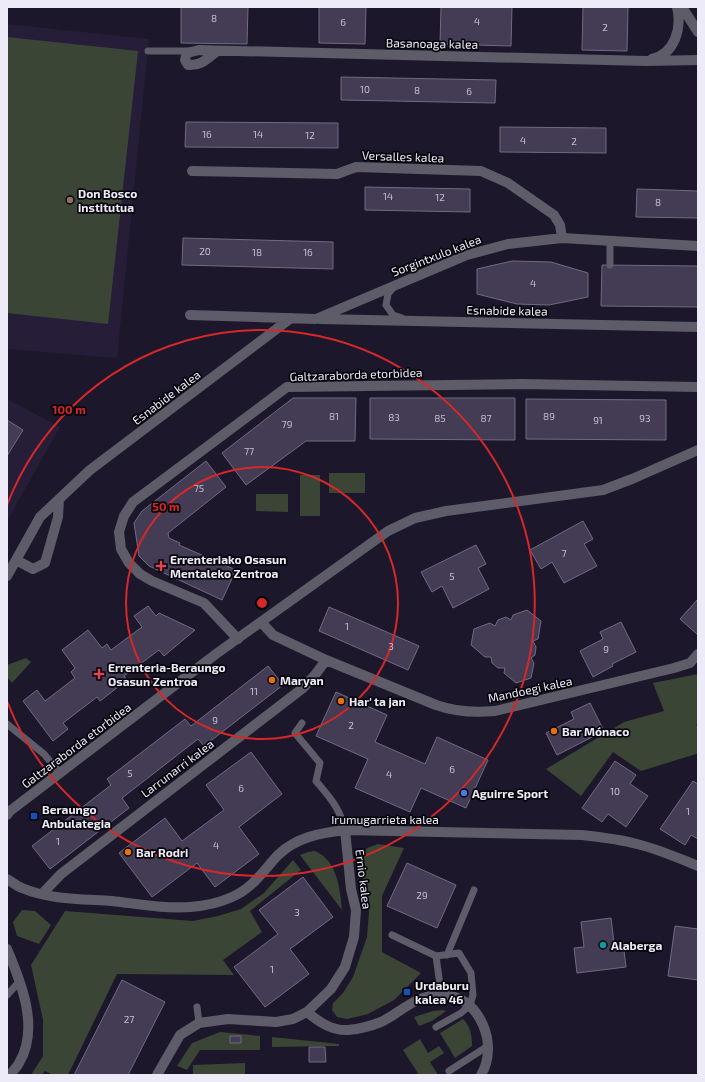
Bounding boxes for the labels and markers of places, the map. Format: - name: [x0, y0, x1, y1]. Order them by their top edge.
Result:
- place label: Don Bosco institutua: [78, 186, 137, 214]
- marker: Don Bosco institutua: [65, 195, 75, 205]
- place label: Errenteriako Osasun Mentaleko Zentroa: [170, 552, 286, 580]
- marker: Errenteriako Osasun Mentaleko Zentroa: [155, 560, 167, 572]
- centre of rings: [255, 596, 269, 610]
- place label: Errenteria-Beraungo Osasun Zentroa: [108, 660, 226, 688]
- marker: Errenteria-Beraungo Osasun Zentroa: [93, 668, 105, 680]
- place label: Maryan: [280, 673, 324, 688]
- marker: Maryan: [267, 675, 277, 685]
- place label: Har' ta jan: [349, 694, 406, 709]
- marker: Har' ta jan: [336, 696, 346, 706]
- place label: Bar Mónaco: [562, 724, 629, 738]
- marker: Bar Mónaco: [549, 726, 559, 736]
- place label: Aguirre Sport: [472, 786, 548, 800]
- marker: Aguirre Sport: [459, 788, 469, 798]
- place label: Beraungo Anbulategia: [42, 802, 111, 830]
- marker: Beraungo Anbulategia: [29, 811, 39, 821]
- place label: Bar Rodri: [136, 845, 188, 859]
- marker: Bar Rodri: [123, 847, 133, 857]
- place label: Alaberga: [611, 938, 663, 952]
- marker: Alaberga: [598, 940, 608, 950]
- place label: Urdaburu kalea 46: [415, 978, 469, 1006]
- marker: Urdaburu kalea 46: [402, 987, 412, 997]

